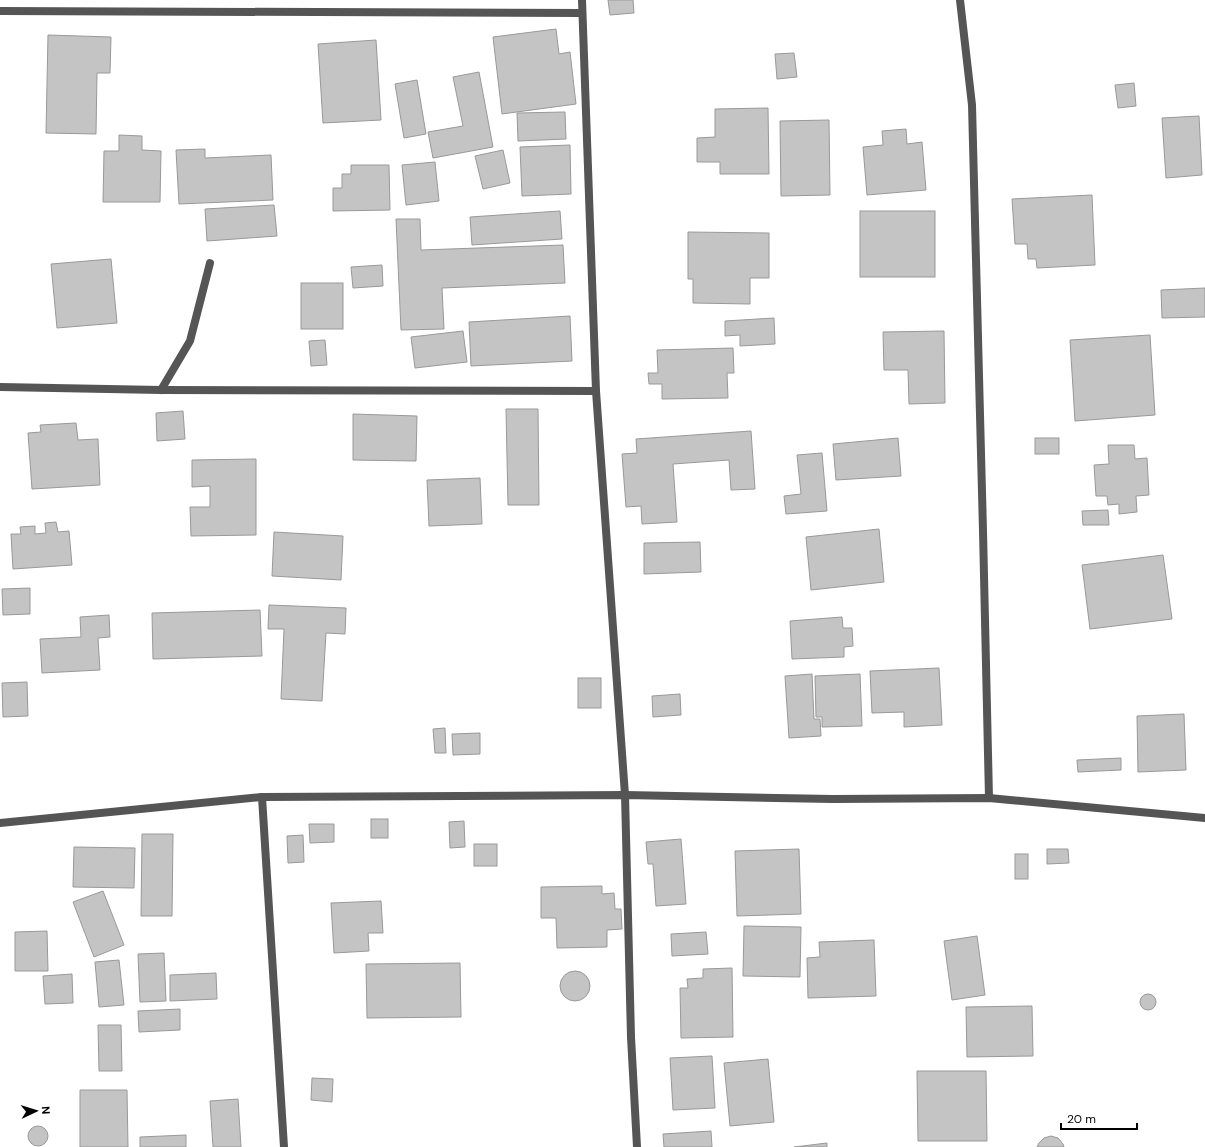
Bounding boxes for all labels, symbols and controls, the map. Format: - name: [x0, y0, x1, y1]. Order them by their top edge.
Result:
- north arrow: [16, 1091, 56, 1131]
- scale bar: [1061, 1105, 1137, 1131]
- text: N: [39, 1106, 53, 1115]
- text: 20 m: [1067, 1111, 1096, 1127]

